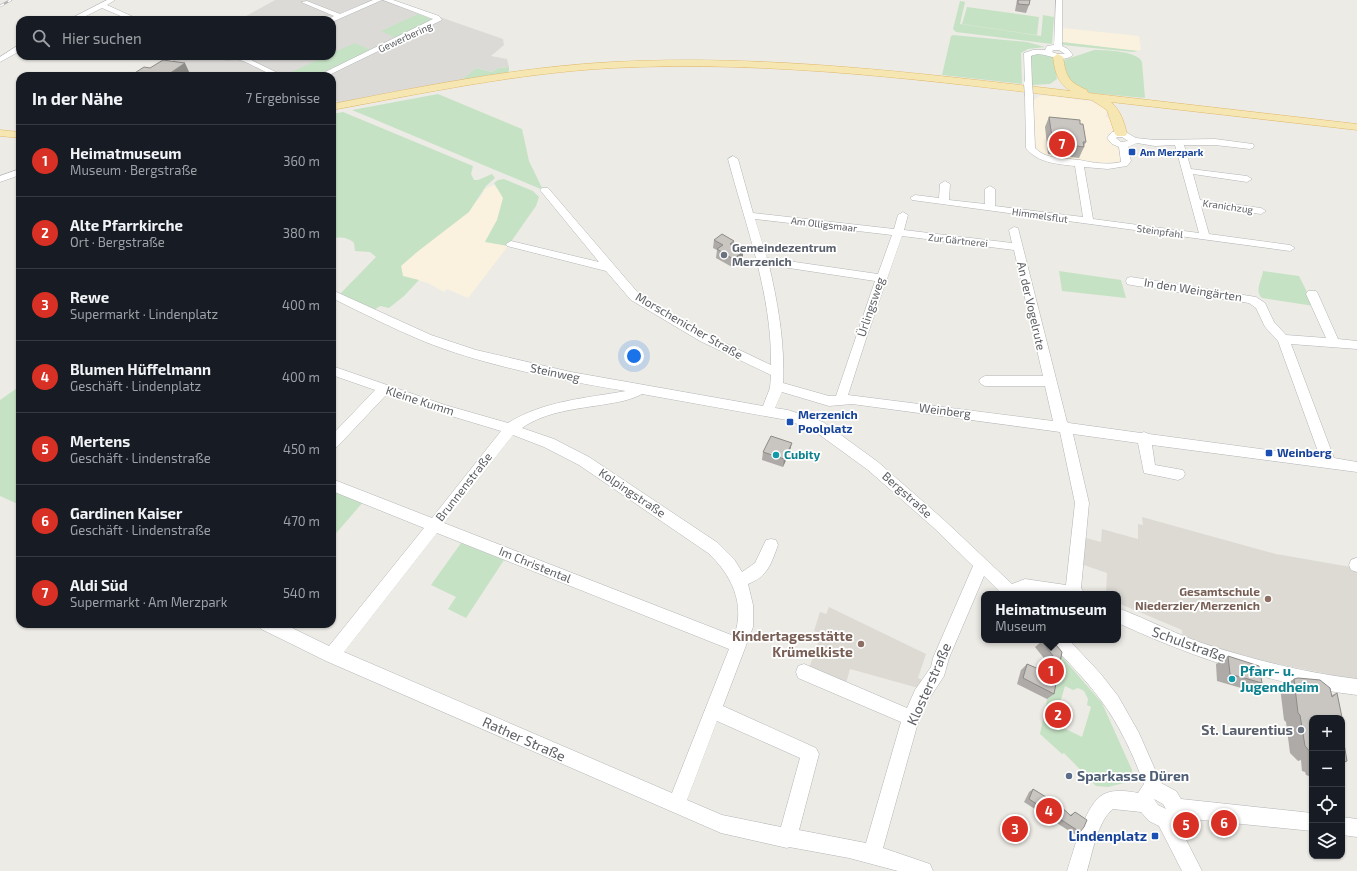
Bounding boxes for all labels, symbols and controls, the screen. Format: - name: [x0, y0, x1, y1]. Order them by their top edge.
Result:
- search box: [16, 16, 336, 60]
- street label: Gewerbering: [376, 19, 434, 55]
- icon: search: [30, 27, 52, 49]
- text: Hier suchen: [62, 29, 142, 47]
- text: In der Nähe: [32, 88, 123, 108]
- text: 7 Ergebnisse: [245, 90, 320, 106]
- pin: 7: [1049, 129, 1075, 159]
- text: Heimatmuseum: [70, 144, 182, 162]
- place label: Am Merzpark: [1140, 146, 1204, 158]
- marker: Am Merzpark: [1127, 147, 1137, 157]
- text: 1: [42, 153, 48, 169]
- text: 360 m: [283, 153, 320, 169]
- text: Museum · Bergstraße: [70, 162, 197, 178]
- street label: Kranichzug: [1202, 197, 1254, 216]
- street label: Himmelsflut: [1011, 205, 1069, 225]
- street label: Am Olligsmaar: [790, 214, 858, 234]
- text: Alte Pfarrkirche: [70, 216, 183, 234]
- street label: Steinpfahl: [1136, 222, 1184, 240]
- text: 2: [41, 225, 49, 241]
- text: 380 m: [283, 225, 320, 241]
- street label: Zur Gärtnerei: [928, 231, 988, 249]
- text: Ort · Bergstraße: [70, 234, 165, 250]
- place label: Gemeindezentrum Merzenich: [732, 240, 836, 268]
- marker: Gemeindezentrum Merzenich: [719, 250, 729, 260]
- street label: An der Vogelrute: [1015, 260, 1049, 351]
- street label: In den Weingärten: [1143, 274, 1243, 304]
- street label: Ürlingsweg: [853, 275, 887, 338]
- text: Rewe: [70, 288, 109, 306]
- street label: Morschenicher Straße: [634, 289, 745, 361]
- text: 3: [41, 297, 49, 313]
- text: 400 m: [282, 297, 320, 313]
- text: Supermarkt · Lindenplatz: [70, 306, 218, 322]
- your location: [624, 346, 644, 366]
- text: Blumen Hüffelmann: [70, 360, 211, 378]
- street label: Steinweg: [529, 360, 582, 384]
- text: 4: [41, 369, 49, 385]
- text: 400 m: [282, 369, 320, 385]
- text: Geschäft · Lindenplatz: [70, 378, 201, 394]
- street label: Kleine Kumm: [384, 382, 456, 418]
- street label: Weinberg: [918, 400, 972, 420]
- place label: Merzenich Poolplatz: [798, 407, 858, 435]
- marker: Merzenich Poolplatz: [785, 417, 795, 427]
- text: Mertens: [70, 432, 130, 450]
- text: 5: [41, 441, 49, 457]
- text: 450 m: [283, 441, 320, 457]
- place label: Weinberg: [1277, 445, 1332, 459]
- place label: Cubity: [784, 447, 821, 462]
- marker: Weinberg: [1264, 448, 1274, 458]
- street label: Brunnenstraße: [432, 449, 494, 523]
- text: Geschäft · Lindenstraße: [70, 450, 211, 466]
- marker: Cubity: [771, 450, 781, 460]
- street label: Kolpingstraße: [597, 465, 669, 520]
- street label: Bergstraße: [880, 468, 935, 520]
- text: Gardinen Kaiser: [70, 504, 182, 522]
- text: 6: [41, 513, 49, 529]
- text: 470 m: [283, 513, 320, 529]
- text: Geschäft · Lindenstraße: [70, 522, 211, 538]
- street label: Im Christental: [497, 543, 574, 585]
- text: Aldi Süd: [70, 576, 128, 594]
- place label: Gesamtschule Niederzier/Merzenich: [1135, 584, 1260, 612]
- text: 7: [42, 585, 48, 601]
- text: 540 m: [283, 585, 320, 601]
- popup: [981, 591, 1121, 643]
- text: Supermarkt · Am Merzpark: [70, 594, 227, 610]
- marker: Gesamtschule Niederzier/Merzenich: [1263, 594, 1273, 604]
- text: Heimatmuseum: [995, 600, 1107, 618]
- text: Museum: [995, 618, 1046, 634]
- street label: Schulstraße: [1150, 622, 1229, 665]
- place label: Kindertagesstätte Krümelkiste: [732, 627, 853, 660]
- marker: Kindertagesstätte Krümelkiste: [856, 639, 866, 649]
- street label: Klosterstraße: [903, 640, 954, 728]
- pin: 1: [1038, 656, 1064, 686]
- place label: Pfarr- u. Jugendheim: [1240, 662, 1319, 695]
- marker: Pfarr- u. Jugendheim: [1227, 674, 1237, 684]
- pin: 2: [1045, 700, 1071, 730]
- street label: Rather Straße: [480, 713, 568, 764]
- map controls: [1309, 715, 1345, 859]
- button: +: [1309, 715, 1345, 751]
- place label: St. Laurentius: [1201, 721, 1293, 738]
- marker: St. Laurentius: [1296, 725, 1306, 735]
- button: −: [1309, 751, 1345, 787]
- place label: Sparkasse Düren: [1077, 767, 1189, 784]
- marker: Sparkasse Düren: [1064, 771, 1074, 781]
- button: locate: [1309, 787, 1345, 823]
- pin: 4: [1036, 796, 1062, 826]
- pin: 6: [1211, 808, 1237, 838]
- pin: 5: [1173, 810, 1199, 840]
- pin: 3: [1002, 814, 1028, 844]
- button: layers: [1309, 823, 1345, 859]
- place label: Lindenplatz: [1068, 827, 1147, 844]
- marker: Lindenplatz: [1150, 831, 1160, 841]

